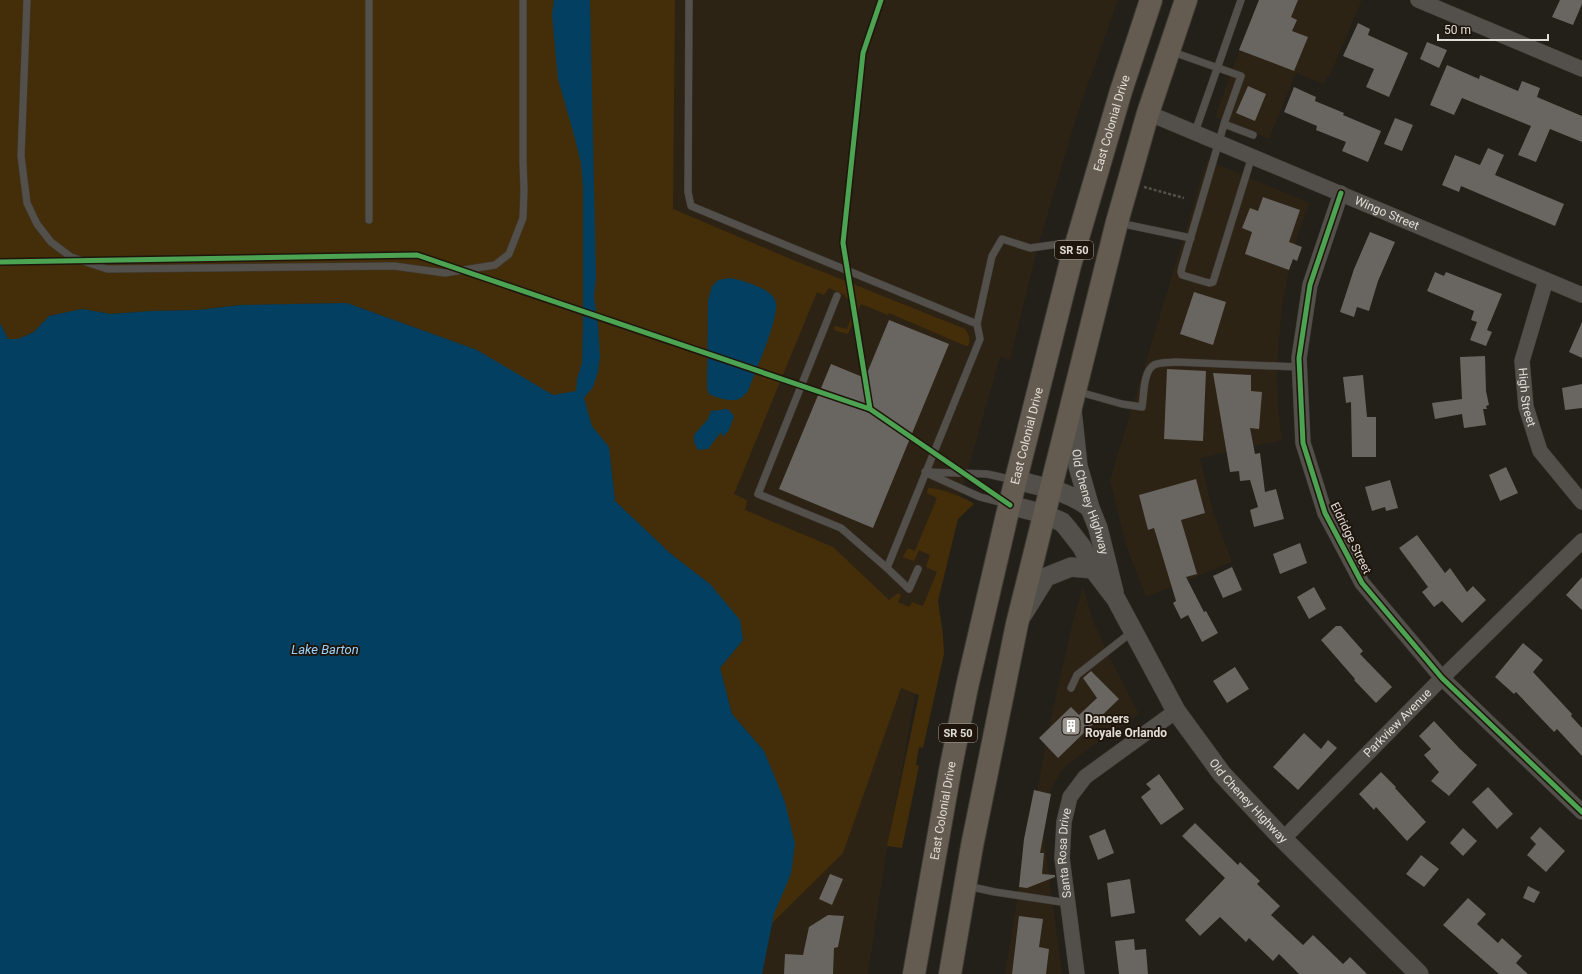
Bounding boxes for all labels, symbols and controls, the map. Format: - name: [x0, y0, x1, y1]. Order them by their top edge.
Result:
- scale bar: [1438, 16, 1548, 42]
- text: 50 m: [1444, 23, 1471, 37]
- street label: East Colonial Drive: [1091, 73, 1133, 173]
- street label: Wingo Street: [1353, 193, 1421, 233]
- road number: SR 50: [1055, 241, 1093, 259]
- street label: High Street: [1516, 367, 1539, 428]
- street label: East Colonial Drive: [1008, 386, 1046, 486]
- street label: Old Cheney Highway: [1069, 448, 1111, 556]
- street label: Eldridge Street: [1328, 500, 1374, 576]
- water label: Lake Barton: [291, 642, 359, 657]
- street label: Parkview Avenue: [1361, 686, 1434, 760]
- place label: Dancers Royale Orlando: [1085, 712, 1167, 740]
- building icon: Dancers Royale Orlando: [1060, 715, 1082, 737]
- road number: SR 50: [939, 724, 977, 742]
- street label: Old Cheney Highway: [1206, 756, 1290, 846]
- street label: East Colonial Drive: [927, 760, 959, 861]
- street label: Santa Rosa Drive: [1055, 806, 1074, 899]

